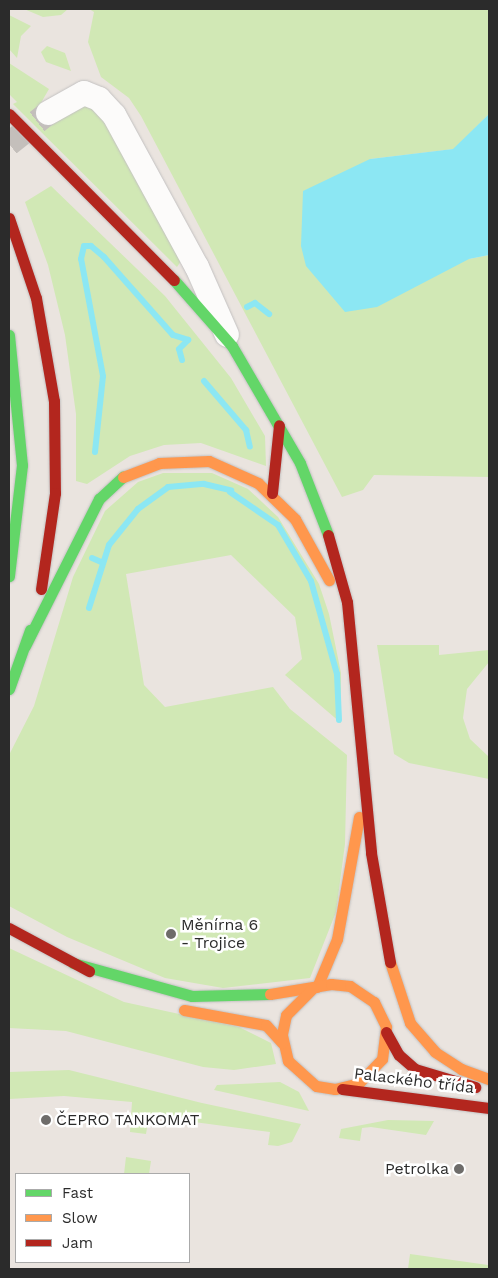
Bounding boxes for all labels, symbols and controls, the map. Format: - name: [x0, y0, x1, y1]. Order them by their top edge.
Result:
- place label: Měnírna 6 - Trojice: [181, 915, 259, 953]
- marker: Měnírna 6 - Trojice: [165, 928, 177, 940]
- street label: Palackého třída: [353, 1064, 475, 1098]
- place label: ČEPRO TANKOMAT: [56, 1110, 200, 1130]
- marker: ČEPRO TANKOMAT: [40, 1114, 52, 1126]
- place label: Petrolka: [385, 1159, 449, 1179]
- marker: Petrolka: [453, 1163, 465, 1175]
- legend: [15, 1173, 190, 1263]
- text: Fast: [62, 1184, 93, 1202]
- text: Slow: [62, 1209, 98, 1227]
- text: Jam: [62, 1234, 93, 1252]

